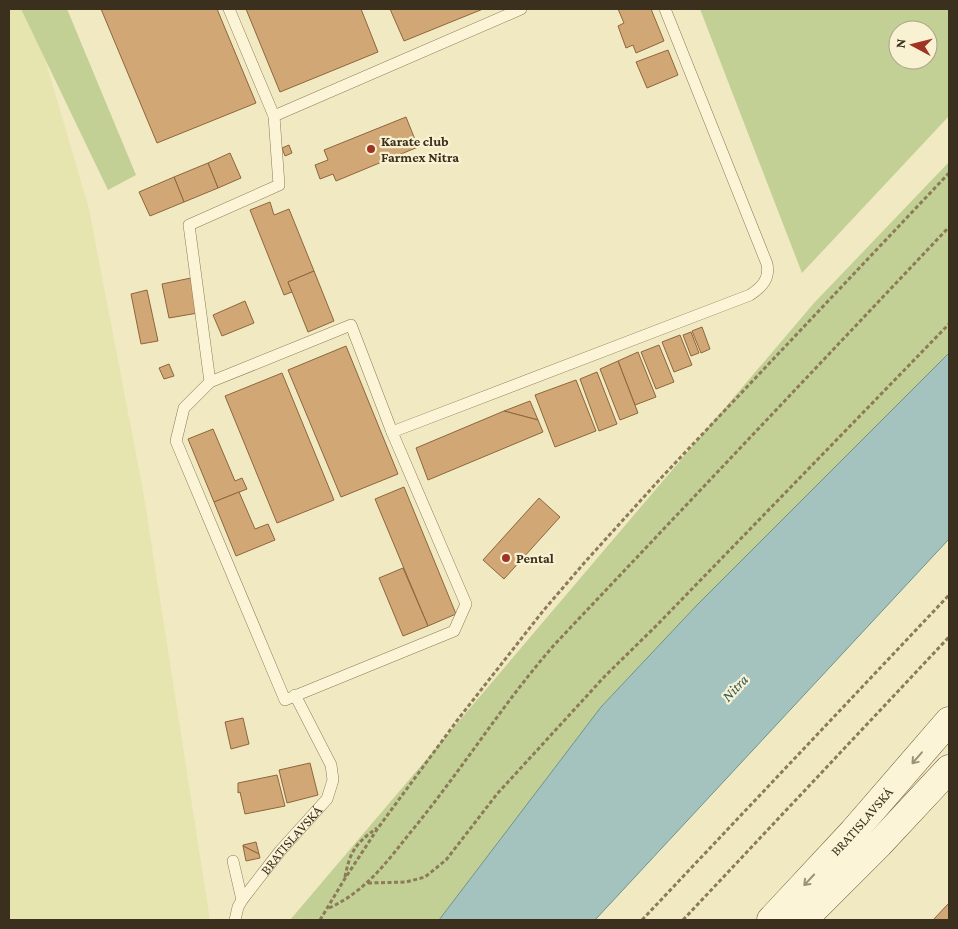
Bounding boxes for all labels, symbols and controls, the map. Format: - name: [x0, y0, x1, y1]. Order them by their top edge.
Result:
- north arrow: [888, 20, 938, 70]
- text: N: [892, 37, 909, 49]
- place label: Karate club Farmex Nitra: [381, 133, 459, 165]
- marker: Karate club Farmex Nitra: [365, 143, 377, 155]
- place label: Pental: [516, 550, 554, 566]
- marker: Pental: [500, 552, 512, 564]
- water label: Nitra: [719, 671, 751, 705]
- one-way arrow: [912, 751, 923, 764]
- street label: BRATISLAVSKÁ: [827, 784, 896, 859]
- street label: BRATISLAVSKÁ: [257, 802, 325, 877]
- one-way arrow: [804, 873, 815, 886]

